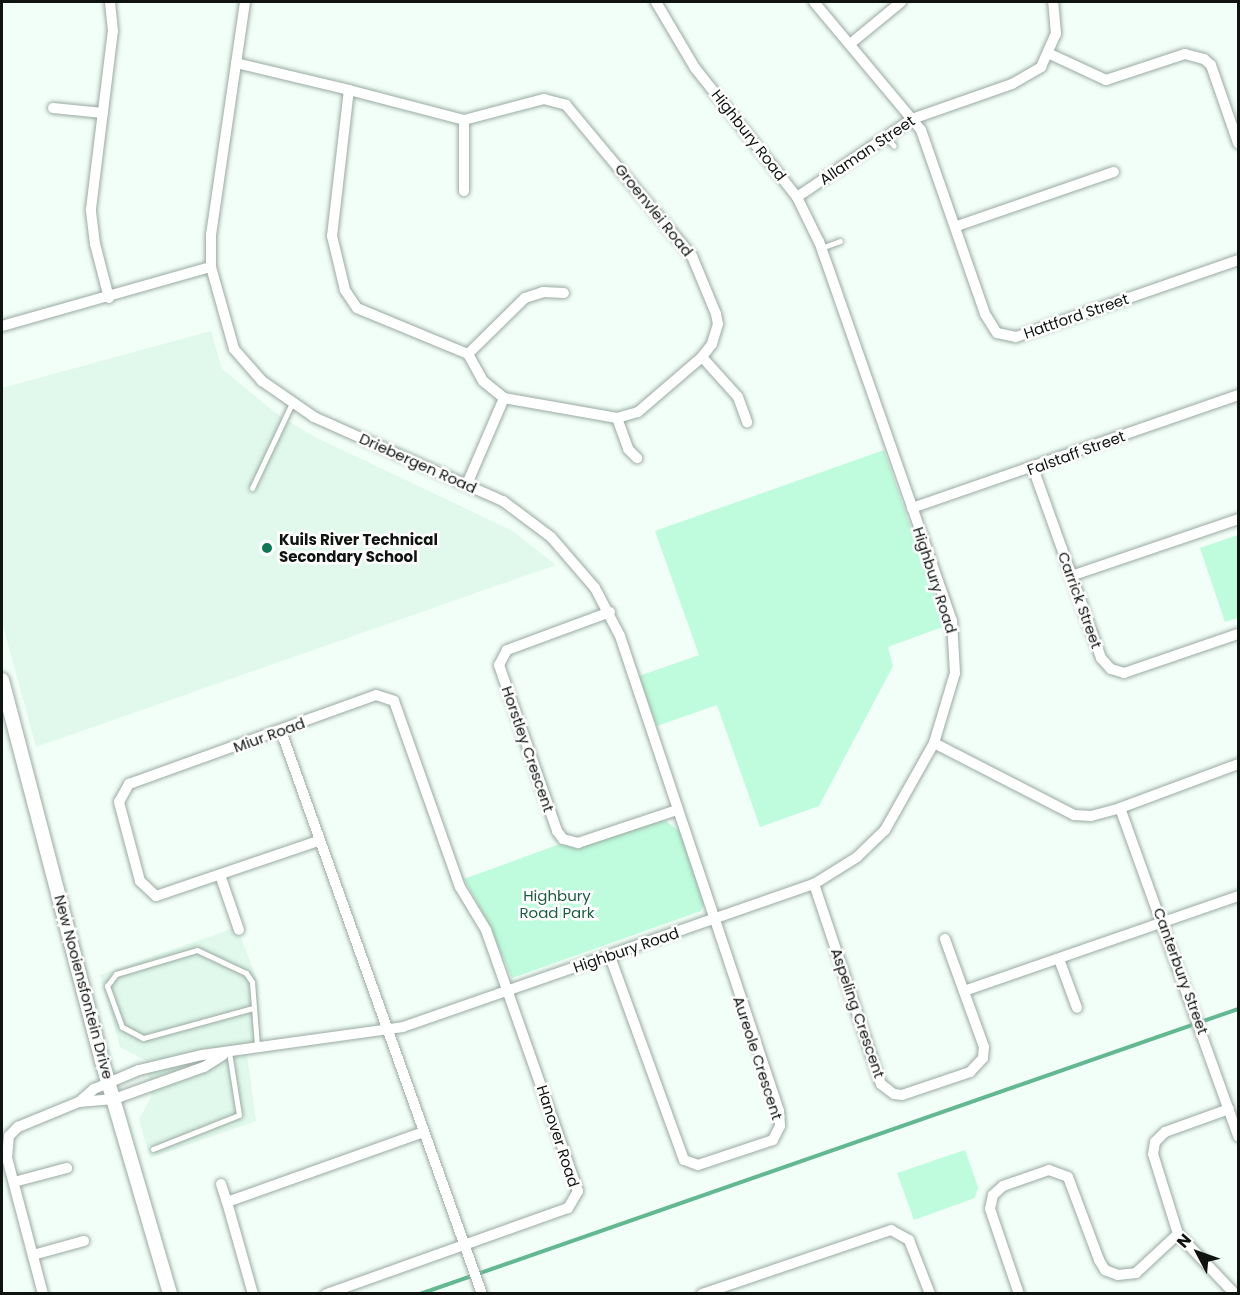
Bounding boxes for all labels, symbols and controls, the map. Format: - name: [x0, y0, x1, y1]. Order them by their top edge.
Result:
- street label: Highbury Road: [708, 86, 790, 184]
- street label: Allaman Street: [816, 112, 918, 188]
- street label: Groenvlei Road: [611, 160, 697, 260]
- street label: Hattford Street: [1021, 290, 1131, 342]
- street label: Falstaff Street: [1025, 427, 1127, 479]
- street label: Driebergen Road: [357, 429, 479, 497]
- street label: Highbury Road: [909, 525, 961, 635]
- place label: Kuils River Technical Secondary School: [279, 530, 438, 565]
- marker: Kuils River Technical Secondary School: [260, 541, 274, 555]
- street label: Carrick Street: [1054, 549, 1106, 651]
- street label: Horstley Crescent: [498, 684, 558, 814]
- street label: Miur Road: [231, 714, 307, 756]
- park label: Highbury Road Park: [519, 886, 595, 921]
- street label: New Nooiensfontein Drive: [51, 893, 117, 1081]
- street label: Canterbury Street: [1150, 905, 1212, 1037]
- street label: Highbury Road: [571, 923, 681, 977]
- street label: Aspeling Crescent: [827, 946, 889, 1080]
- street label: Aureole Crescent: [730, 994, 786, 1122]
- street label: Hanover Road: [533, 1083, 583, 1189]
- north arrow: [1168, 1223, 1228, 1283]
- text: N: [1171, 1229, 1197, 1253]

